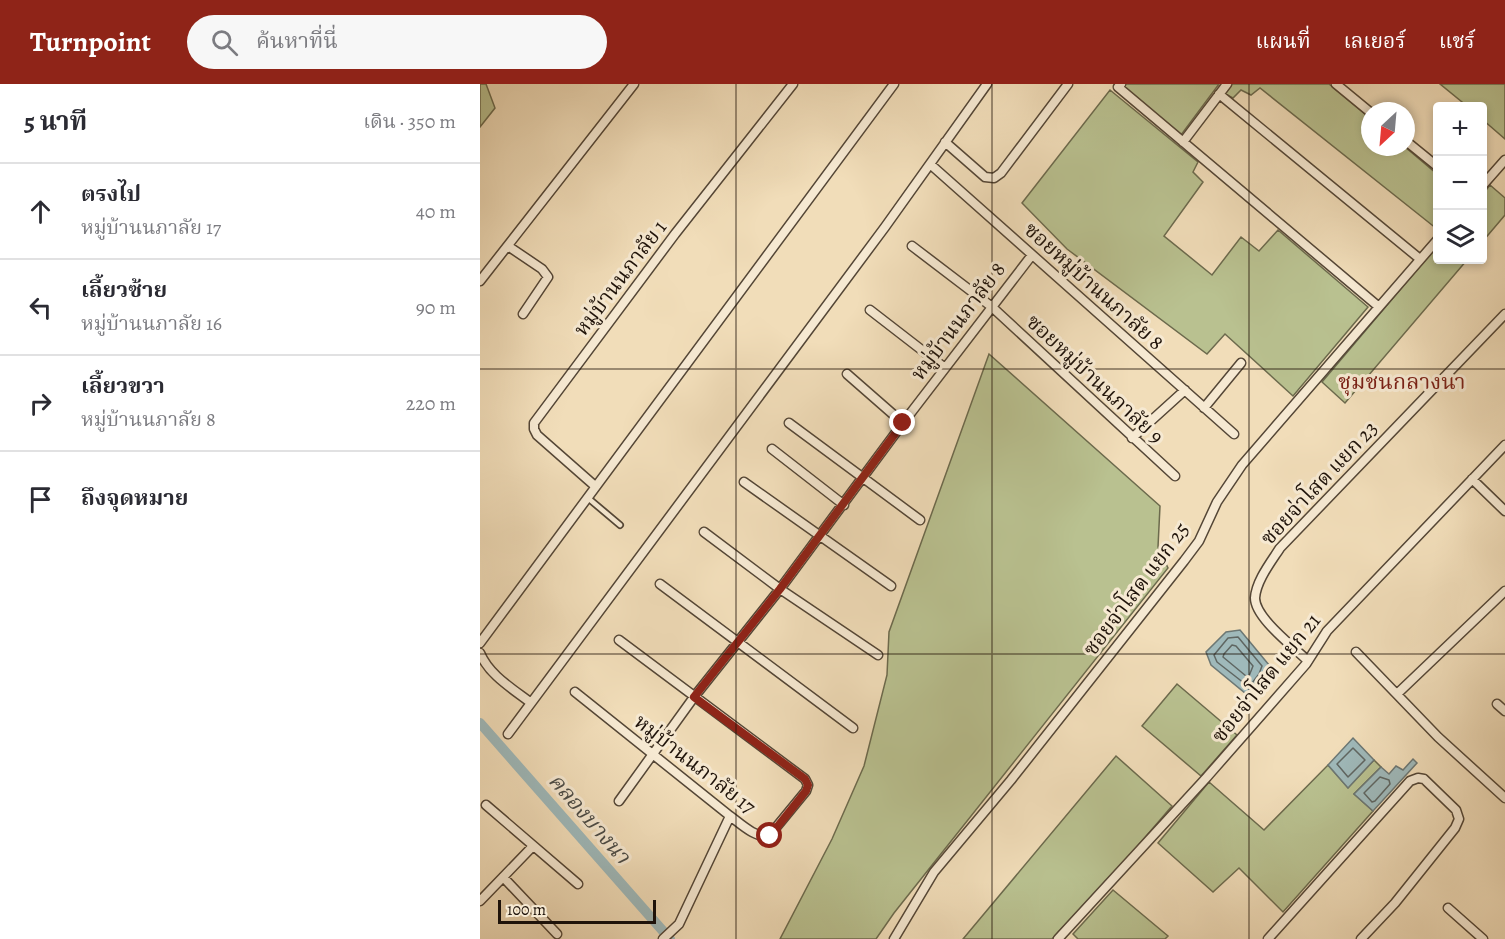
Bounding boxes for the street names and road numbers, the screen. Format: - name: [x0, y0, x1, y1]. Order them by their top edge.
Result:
- street label: หมู่บ้านนภาลัย 1: [567, 214, 673, 342]
- street label: ซอยหมู่บ้านนภาลัย 8: [1018, 216, 1170, 356]
- street label: หมู่บ้านนภาลัย 8: [904, 256, 1012, 386]
- street label: ซอยหมู่บ้านนภาลัย 9: [1020, 308, 1170, 450]
- street label: ซอยจ่าโสด แยก 23: [1253, 414, 1384, 551]
- street label: ซอยจ่าโสด แยก 25: [1076, 516, 1195, 661]
- street label: ซอยจ่าโสด แยก 21: [1204, 607, 1327, 748]
- street label: หมู่บ้านนภาลัย 17: [628, 708, 762, 820]

